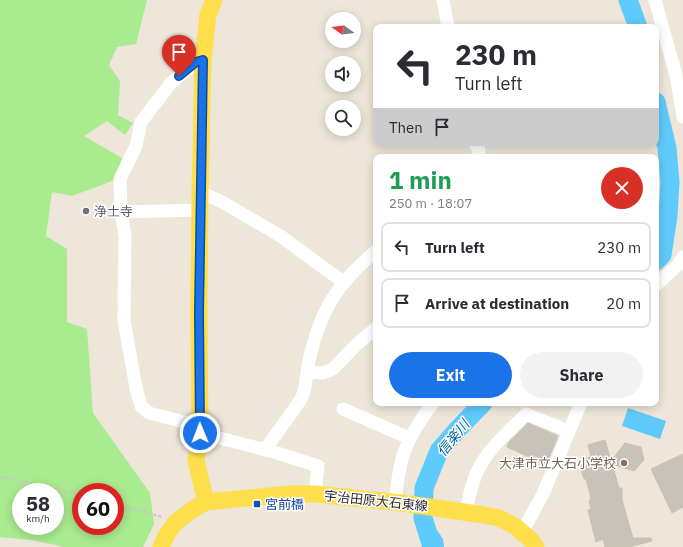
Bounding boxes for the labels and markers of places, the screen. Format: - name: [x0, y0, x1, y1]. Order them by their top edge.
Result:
- pin: [162, 35, 196, 76]
- place label: 浄土寺: [94, 203, 133, 220]
- marker: 浄土寺: [81, 206, 91, 216]
- place label: 大津市立大石小学校: [499, 455, 616, 472]
- marker: 大津市立大石小学校: [619, 458, 629, 468]
- place label: 宮前橋: [265, 496, 304, 513]
- marker: 宮前橋: [252, 499, 262, 509]

